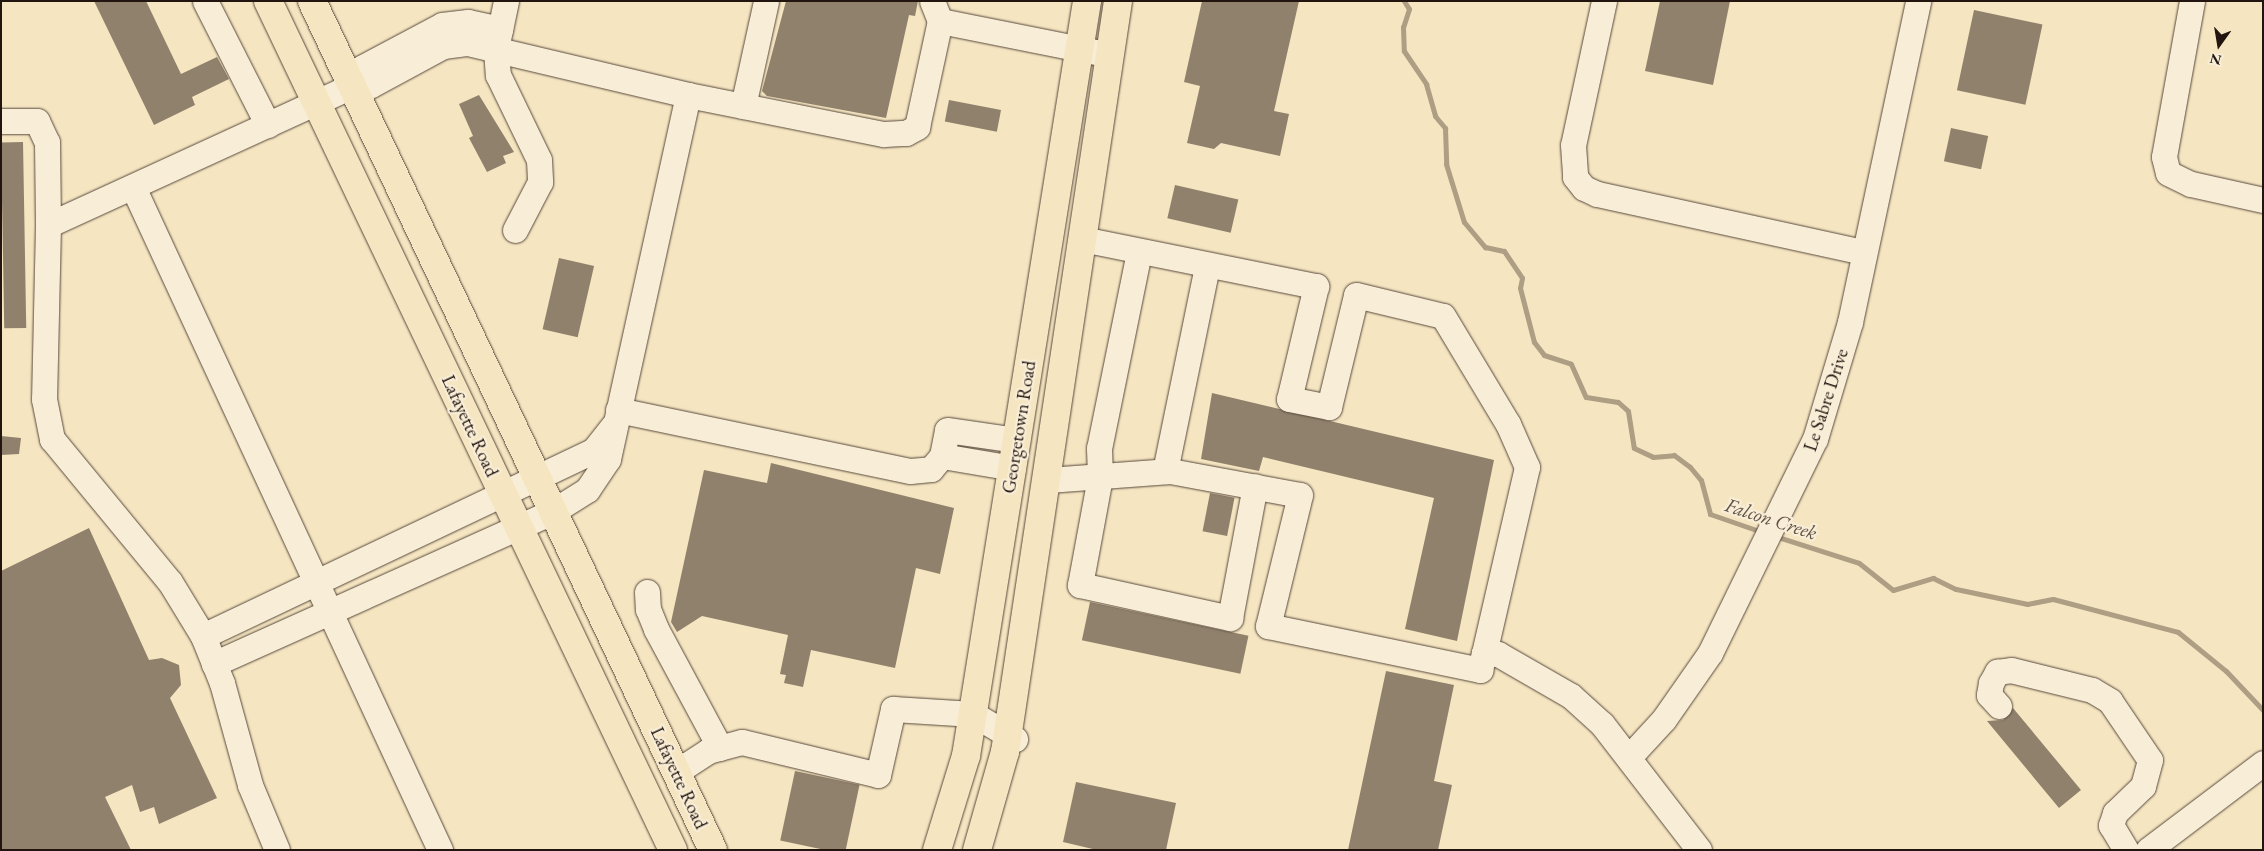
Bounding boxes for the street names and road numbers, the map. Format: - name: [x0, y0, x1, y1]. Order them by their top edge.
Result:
- street label: Le Sabre Drive: [1799, 346, 1853, 454]
- street label: Georgetown Road: [997, 359, 1041, 495]
- street label: Lafayette Road: [436, 371, 504, 481]
- street label: Lafayette Road: [645, 723, 713, 833]

